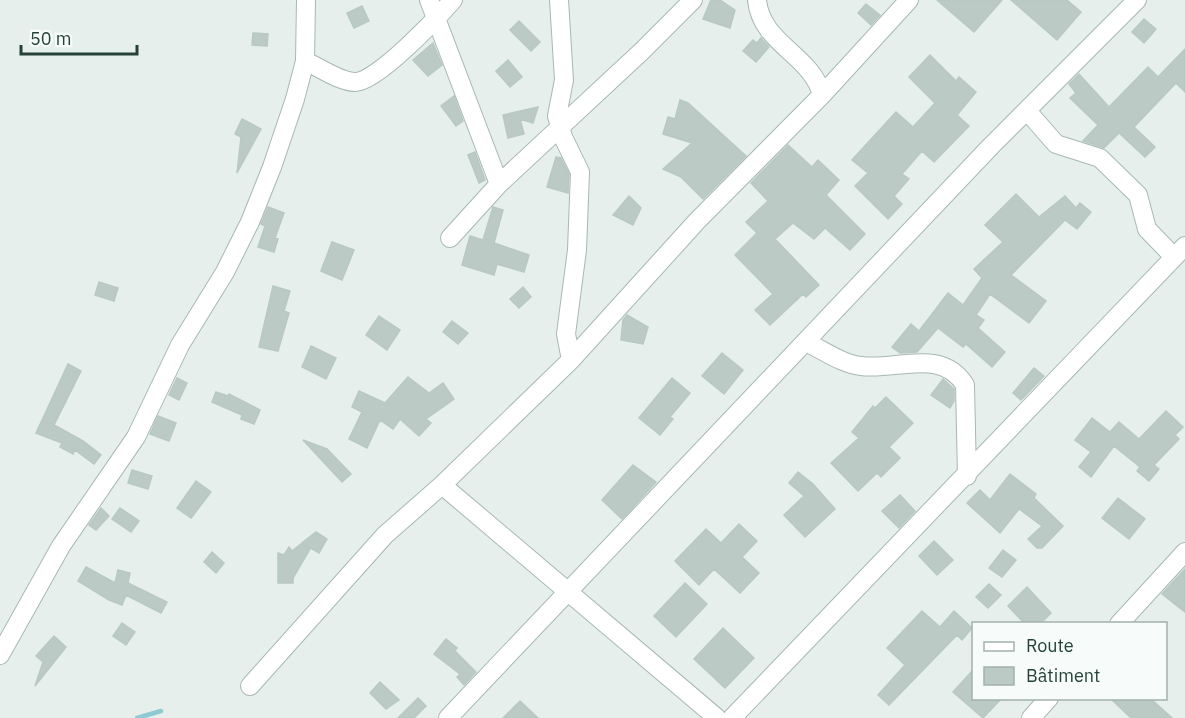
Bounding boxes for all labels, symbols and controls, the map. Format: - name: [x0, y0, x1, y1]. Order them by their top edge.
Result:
- scale bar: [21, 18, 136, 56]
- text: 50 m: [30, 27, 72, 50]
- legend: [972, 622, 1167, 700]
- text: Route: [1026, 634, 1074, 657]
- text: Bâtiment: [1026, 664, 1100, 687]

